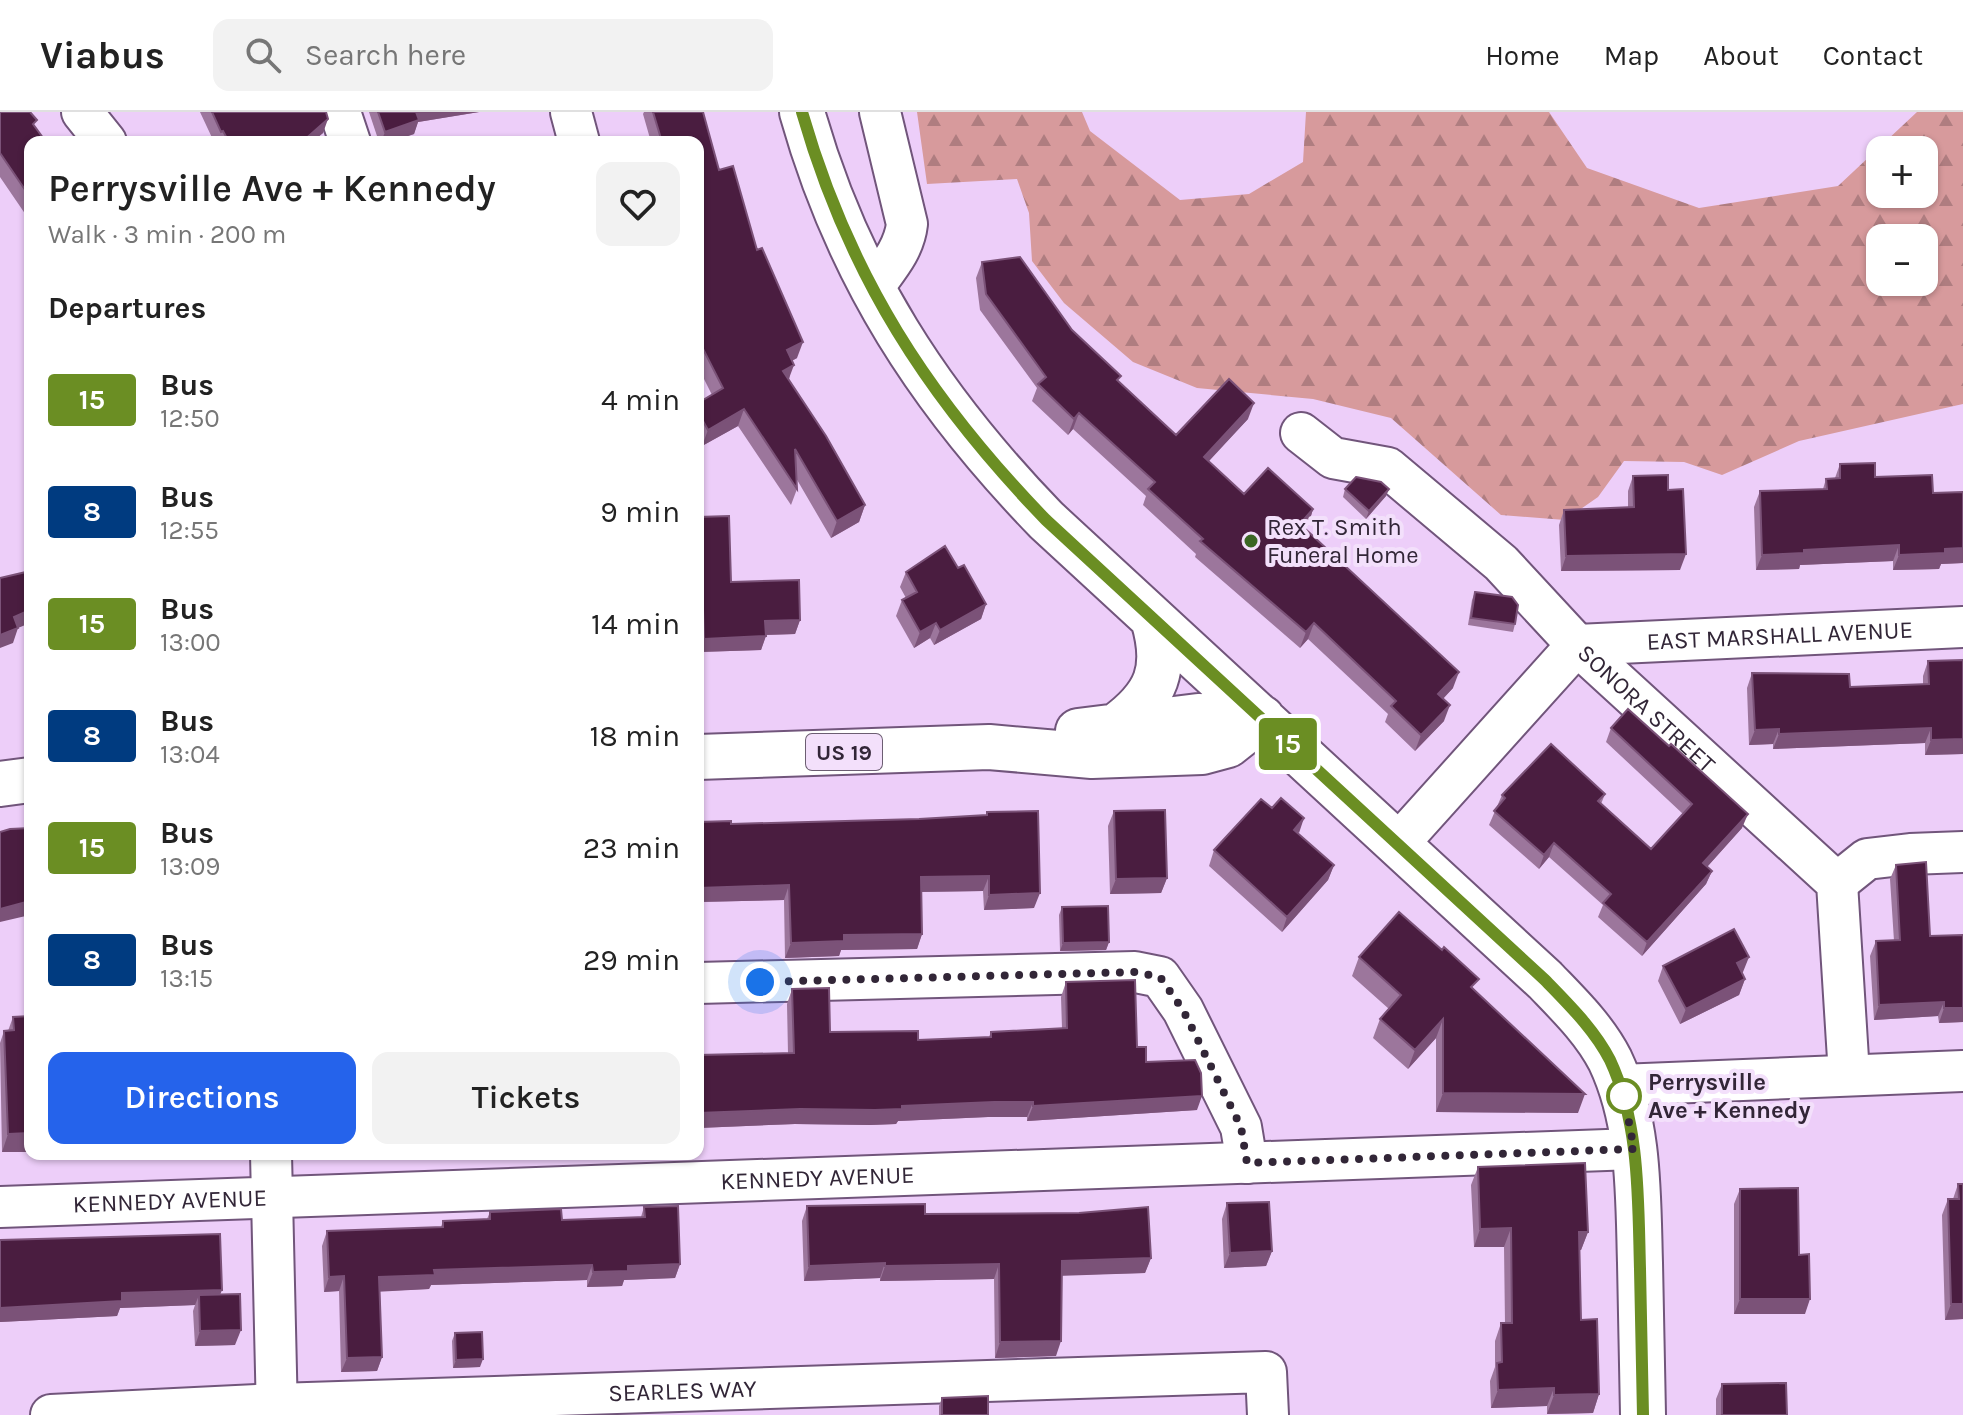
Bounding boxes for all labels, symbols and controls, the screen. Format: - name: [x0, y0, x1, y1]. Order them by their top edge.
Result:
- search box: [213, 19, 773, 91]
- text: Viabus: [40, 33, 165, 78]
- icon: search: [241, 33, 285, 77]
- text: Search here: [305, 37, 466, 73]
- text: Home: [1485, 39, 1560, 72]
- text: Map: [1604, 39, 1659, 72]
- text: About: [1703, 39, 1779, 72]
- text: Contact: [1823, 39, 1923, 72]
- map controls: [1866, 136, 1938, 296]
- button: +: [1866, 136, 1938, 208]
- button: heart: [596, 162, 680, 246]
- text: Perrysville Ave + Kennedy: [48, 166, 496, 211]
- text: Walk · 3 min · 200 m: [48, 219, 286, 250]
- button: −: [1866, 224, 1938, 296]
- text: Departures: [48, 290, 206, 326]
- text: Bus: [160, 367, 214, 403]
- text: 4 min: [601, 382, 680, 418]
- text: 15: [79, 383, 105, 416]
- text: 12:50: [160, 403, 220, 434]
- text: Bus: [160, 479, 214, 515]
- text: 9 min: [600, 494, 680, 530]
- text: 8: [83, 495, 101, 528]
- place label: Rex T. Smith Funeral Home: [1267, 513, 1419, 569]
- text: 12:55: [160, 515, 219, 546]
- marker: Rex T. Smith Funeral Home: [1242, 532, 1260, 550]
- text: Bus: [160, 591, 214, 627]
- text: 14 min: [591, 606, 680, 642]
- text: 15: [79, 607, 105, 640]
- street label: EAST MARSHALL AVENUE: [1646, 615, 1914, 656]
- text: 13:00: [160, 627, 221, 658]
- street label: SONORA STREET: [1572, 639, 1721, 778]
- text: Bus: [160, 703, 214, 739]
- text: 18 min: [589, 718, 680, 754]
- line badge: 15: [1252, 718, 1324, 770]
- text: 8: [83, 719, 101, 752]
- text: 15: [1275, 727, 1301, 760]
- road number: US 19: [806, 734, 882, 770]
- text: 13:04: [160, 739, 220, 770]
- text: Bus: [160, 815, 214, 851]
- text: 23 min: [583, 830, 680, 866]
- text: 15: [79, 831, 105, 864]
- text: 13:09: [160, 851, 220, 882]
- text: Bus: [160, 927, 214, 963]
- text: 29 min: [583, 942, 680, 978]
- text: 8: [83, 943, 101, 976]
- your location: [740, 962, 780, 1002]
- text: 13:15: [160, 963, 213, 994]
- button: Directions: [48, 1052, 356, 1144]
- button: Tickets: [372, 1052, 680, 1144]
- place label: Perrysville Ave + Kennedy: [1648, 1068, 1811, 1124]
- marker: Perrysville Ave + Kennedy: [1607, 1079, 1641, 1113]
- street label: KENNEDY AVENUE: [720, 1161, 915, 1195]
- street label: KENNEDY AVENUE: [72, 1184, 267, 1218]
- street label: SEARLES WAY: [608, 1374, 757, 1407]

